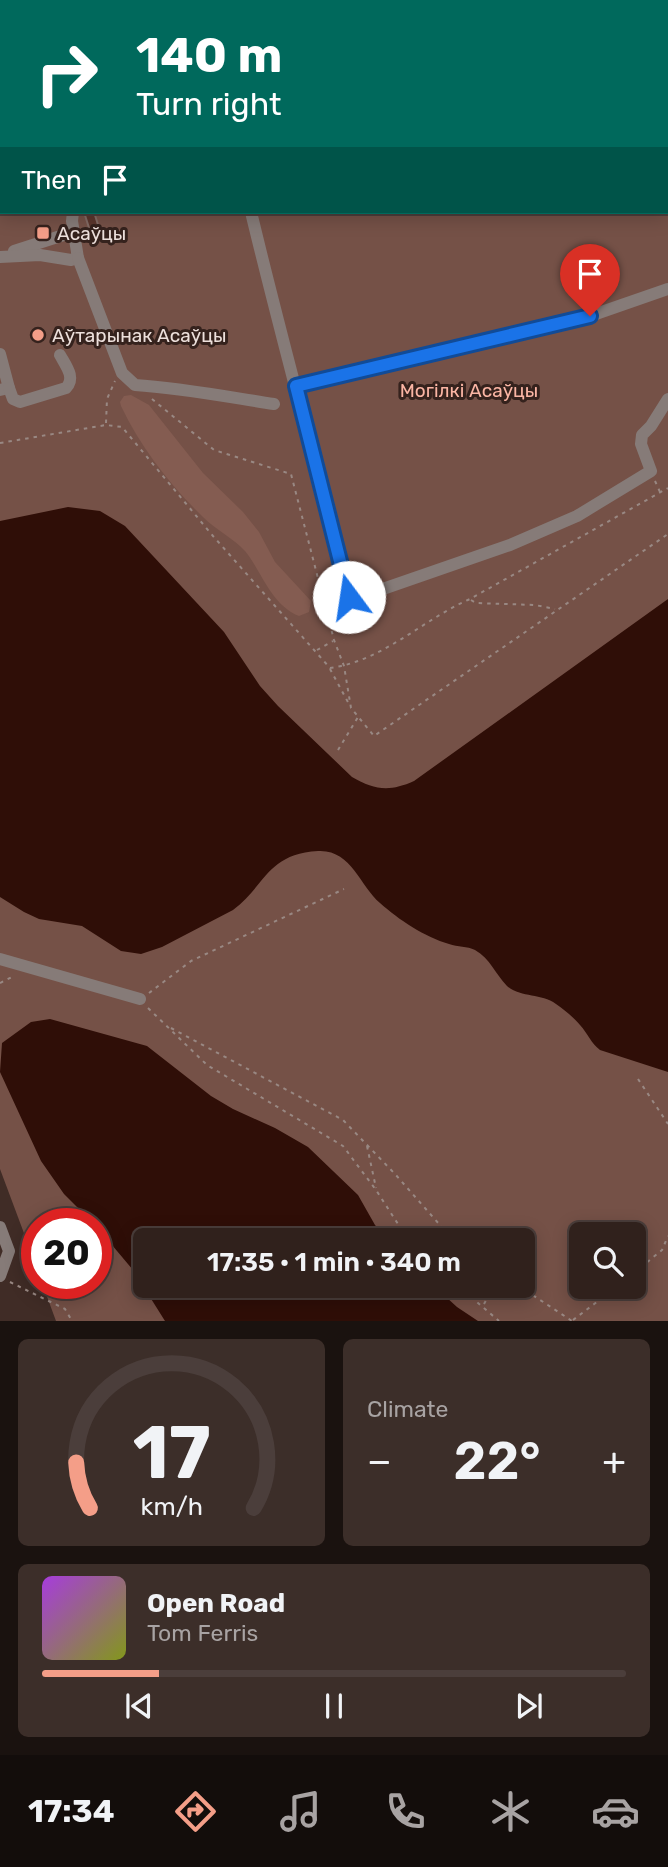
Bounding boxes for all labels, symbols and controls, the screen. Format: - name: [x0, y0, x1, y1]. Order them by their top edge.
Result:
- text: 140 m: [136, 26, 282, 84]
- icon: right: [21, 28, 112, 119]
- text: Turn right: [136, 85, 281, 123]
- icon: arrive: [96, 161, 134, 199]
- text: Then: [21, 165, 82, 196]
- place label: Асаўцы: [57, 222, 126, 245]
- marker: Асаўцы: [35, 225, 51, 241]
- pin: [560, 244, 620, 316]
- icon: arrive: [571, 255, 609, 293]
- place label: Аўтарынак Асаўцы: [52, 324, 226, 347]
- marker: Аўтарынак Асаўцы: [30, 327, 46, 343]
- park label: Могілкі Асаўцы: [400, 379, 538, 402]
- position arrow: [312, 560, 386, 634]
- speed limit sign: 20: [21, 1208, 112, 1299]
- map controls: [569, 1222, 646, 1299]
- button: search: [569, 1222, 646, 1299]
- text: 17:35 · 1 min · 340 m: [207, 1247, 461, 1278]
- text: Climate: [367, 1395, 448, 1423]
- text: 17: [133, 1411, 210, 1497]
- text: 22°: [454, 1430, 541, 1492]
- text: −: [367, 1438, 392, 1484]
- text: +: [602, 1438, 626, 1484]
- text: km/h: [140, 1492, 203, 1521]
- text: Open Road: [147, 1588, 285, 1619]
- text: Tom Ferris: [147, 1619, 258, 1647]
- icon: previous: [120, 1687, 158, 1725]
- icon: pause: [315, 1687, 353, 1725]
- icon: next: [510, 1687, 548, 1725]
- icon: directions: [171, 1787, 220, 1836]
- icon: music: [276, 1787, 325, 1836]
- icon: phone: [381, 1787, 430, 1836]
- icon: climate: [486, 1787, 535, 1836]
- icon: car: [591, 1787, 640, 1836]
- text: 17:34: [28, 1792, 115, 1830]

